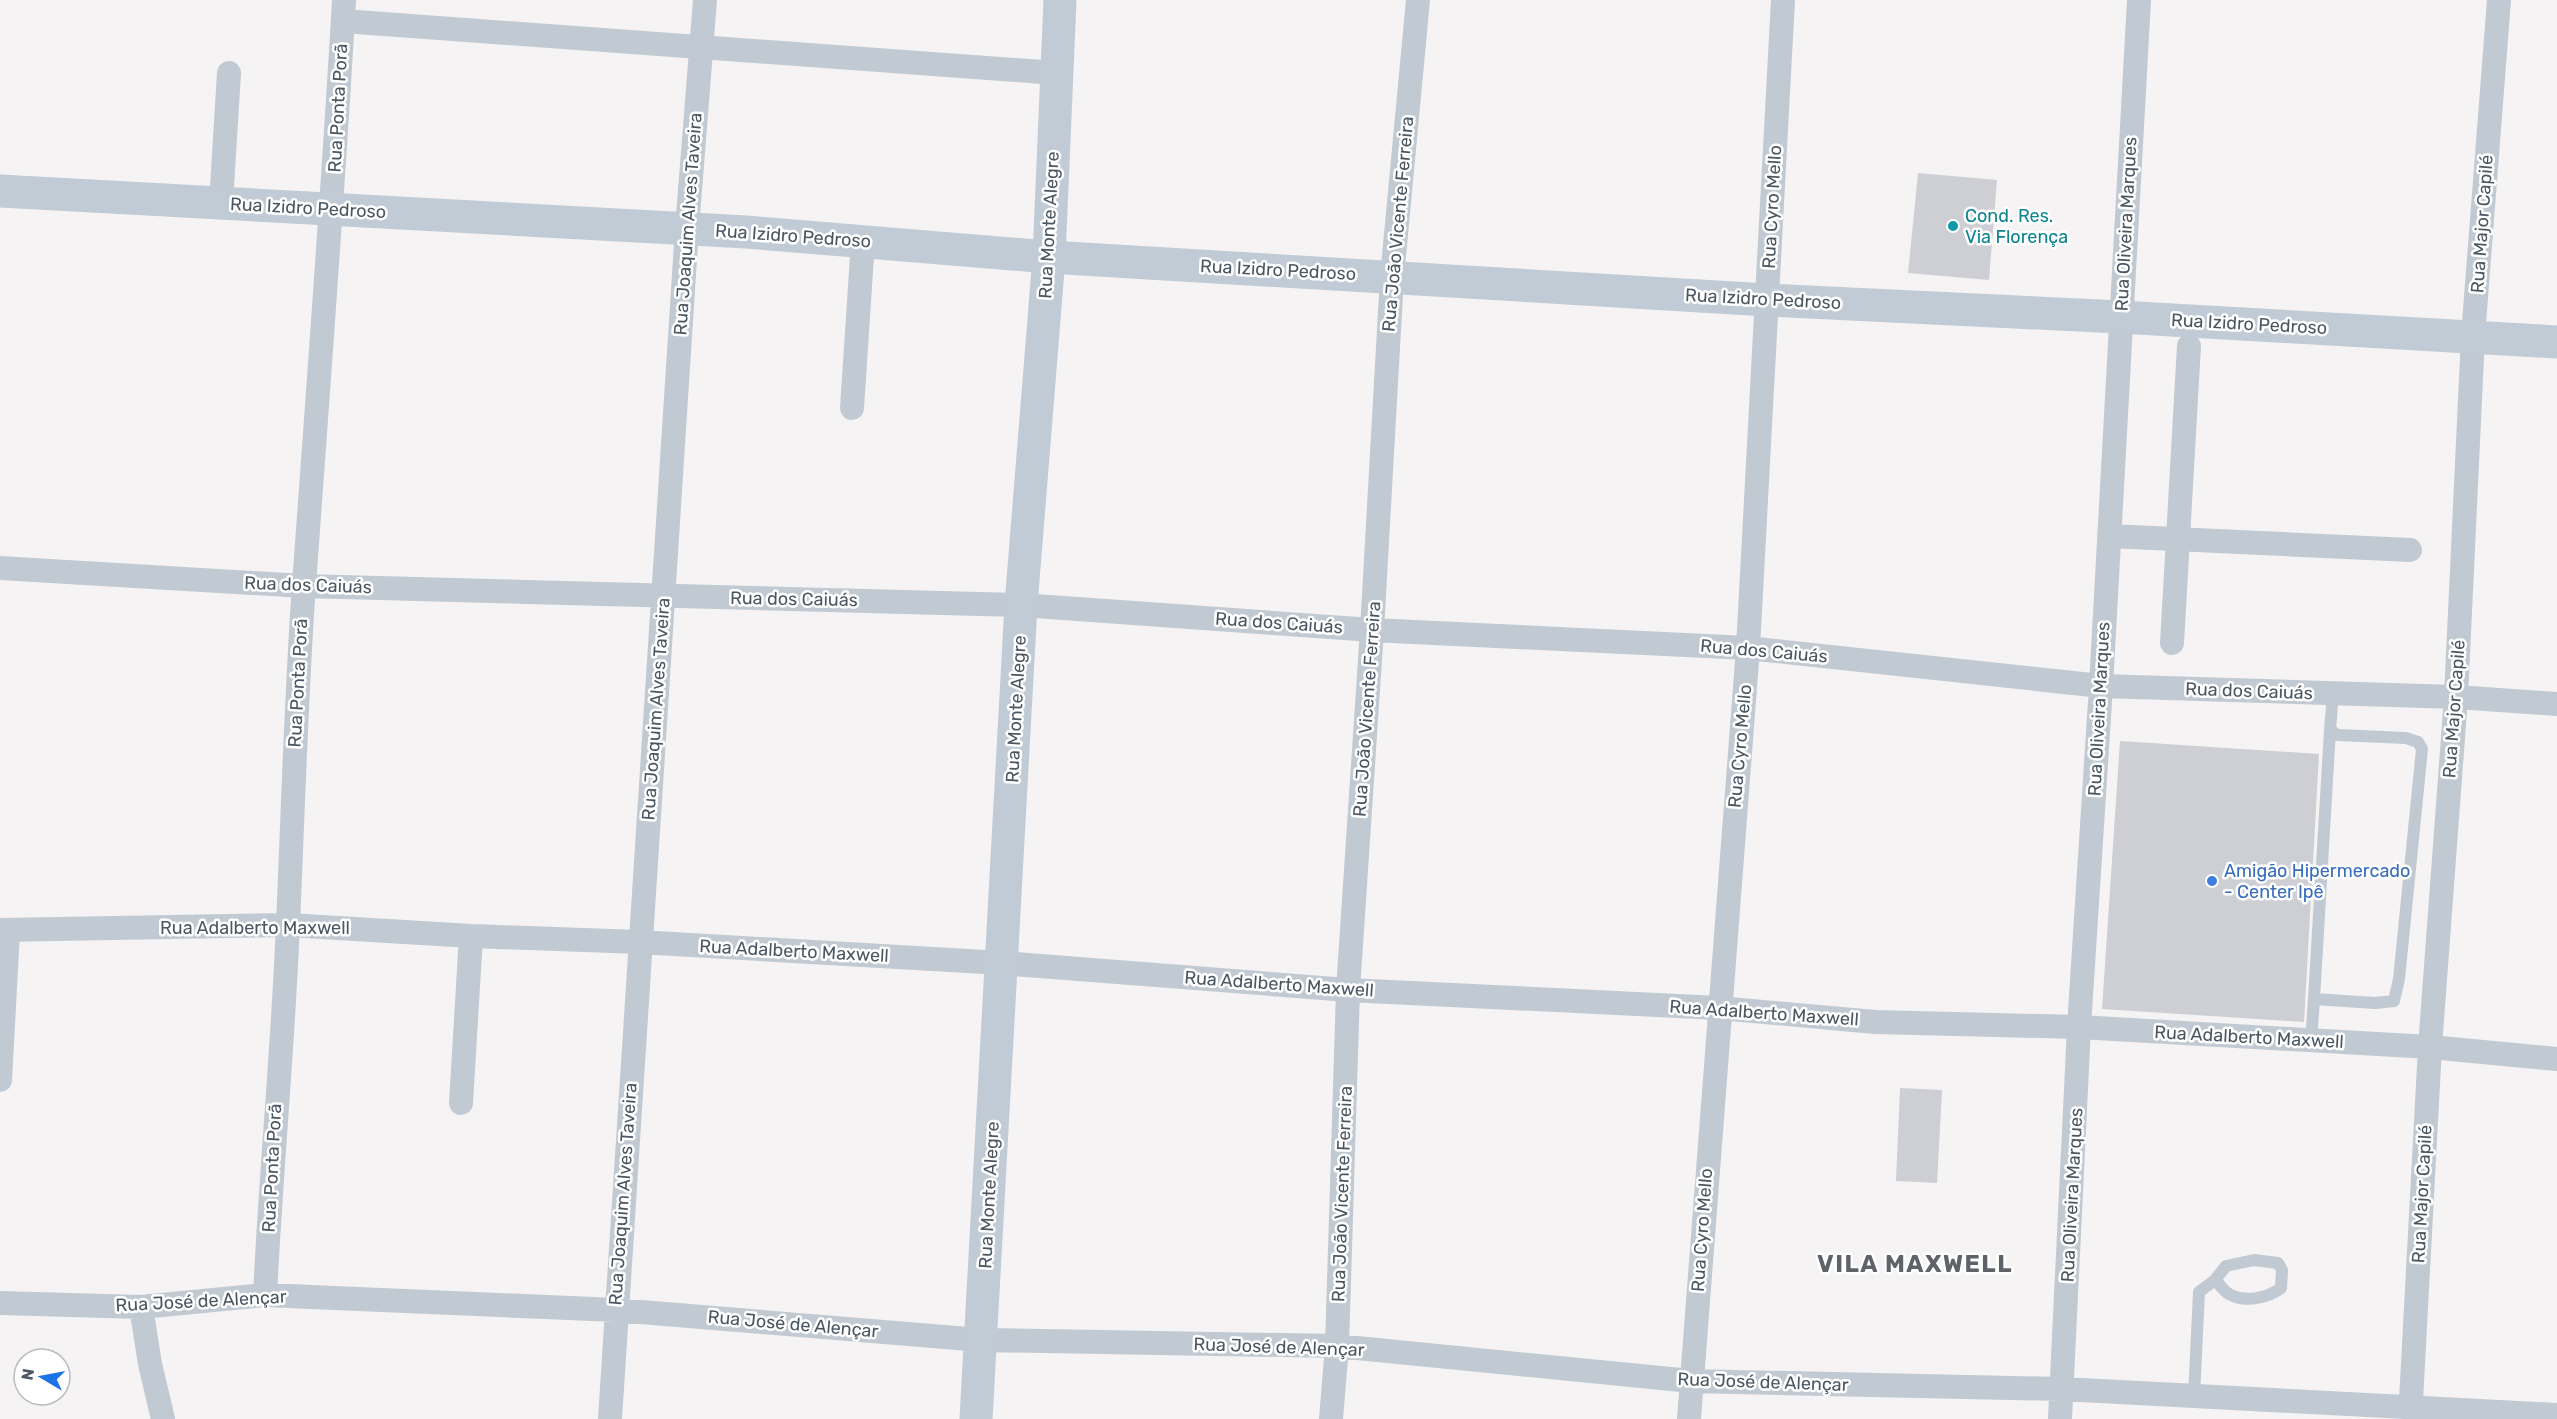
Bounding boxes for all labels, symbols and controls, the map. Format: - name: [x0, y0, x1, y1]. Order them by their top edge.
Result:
- street label: Rua Ponta Porã: [324, 43, 352, 173]
- street label: Rua Joaquim Alves Taveira: [669, 112, 707, 336]
- street label: Rua João Vicente Ferreira: [1378, 115, 1418, 333]
- street label: Rua Oliveira Marques: [2110, 136, 2142, 312]
- street label: Rua Cyro Mello: [1758, 145, 1786, 269]
- street label: Rua Monte Alegre: [1034, 151, 1064, 299]
- street label: Rua Major Capilé: [2466, 154, 2498, 294]
- street label: Rua Izidro Pedroso: [229, 193, 387, 223]
- place label: Cond. Res. Via Florença: [1965, 205, 2068, 248]
- marker: Cond. Res. Via Florença: [1946, 219, 1960, 233]
- street label: Rua Izidro Pedroso: [714, 220, 872, 252]
- street label: Rua Izidro Pedroso: [1199, 255, 1357, 285]
- street label: Rua Izidro Pedroso: [1684, 284, 1842, 314]
- street label: Rua Izidro Pedroso: [2170, 309, 2328, 339]
- street label: Rua dos Caiuás: [244, 572, 372, 598]
- street label: Rua dos Caiuás: [730, 587, 858, 611]
- street label: Rua Joaquim Alves Taveira: [637, 597, 675, 821]
- street label: Rua João Vicente Ferreira: [1348, 600, 1386, 818]
- street label: Rua dos Caiuás: [1214, 608, 1344, 638]
- street label: Rua Ponta Porã: [284, 618, 312, 748]
- street label: Rua Oliveira Marques: [2083, 621, 2115, 797]
- street label: Rua dos Caiuás: [1699, 634, 1829, 668]
- street label: Rua Monte Alegre: [1001, 635, 1031, 783]
- street label: Rua Major Capilé: [2438, 639, 2470, 779]
- street label: Rua dos Caiuás: [2185, 678, 2313, 704]
- street label: Rua Cyro Mello: [1724, 683, 1756, 809]
- place label: Amigão Hipermercado - Center Ipê: [2224, 860, 2410, 903]
- marker: Amigão Hipermercado - Center Ipê: [2205, 874, 2219, 888]
- street label: Rua Adalberto Maxwell: [160, 917, 350, 939]
- street label: Rua Adalberto Maxwell: [699, 935, 889, 967]
- street label: Rua Adalberto Maxwell: [1184, 966, 1374, 1002]
- street label: Rua Adalberto Maxwell: [1669, 995, 1859, 1031]
- street label: Rua Adalberto Maxwell: [2154, 1021, 2344, 1053]
- street label: Rua Joaquim Alves Taveira: [604, 1082, 642, 1306]
- street label: Rua João Vicente Ferreira: [1327, 1086, 1357, 1302]
- street label: Rua Ponta Porã: [258, 1103, 286, 1233]
- street label: Rua Oliveira Marques: [2056, 1107, 2088, 1283]
- street label: Rua Monte Alegre: [974, 1121, 1004, 1269]
- street label: Rua Major Capilé: [2407, 1124, 2437, 1264]
- street label: Rua Cyro Mello: [1687, 1168, 1717, 1292]
- district label: VILA MAXWELL: [1817, 1250, 2013, 1278]
- street label: Rua José de Alençar: [115, 1286, 287, 1316]
- street label: Rua José de Alençar: [707, 1306, 879, 1342]
- street label: Rua José de Alençar: [1193, 1333, 1365, 1361]
- north arrow: [12, 1347, 72, 1407]
- text: N: [17, 1367, 38, 1382]
- street label: Rua José de Alençar: [1677, 1368, 1849, 1396]

